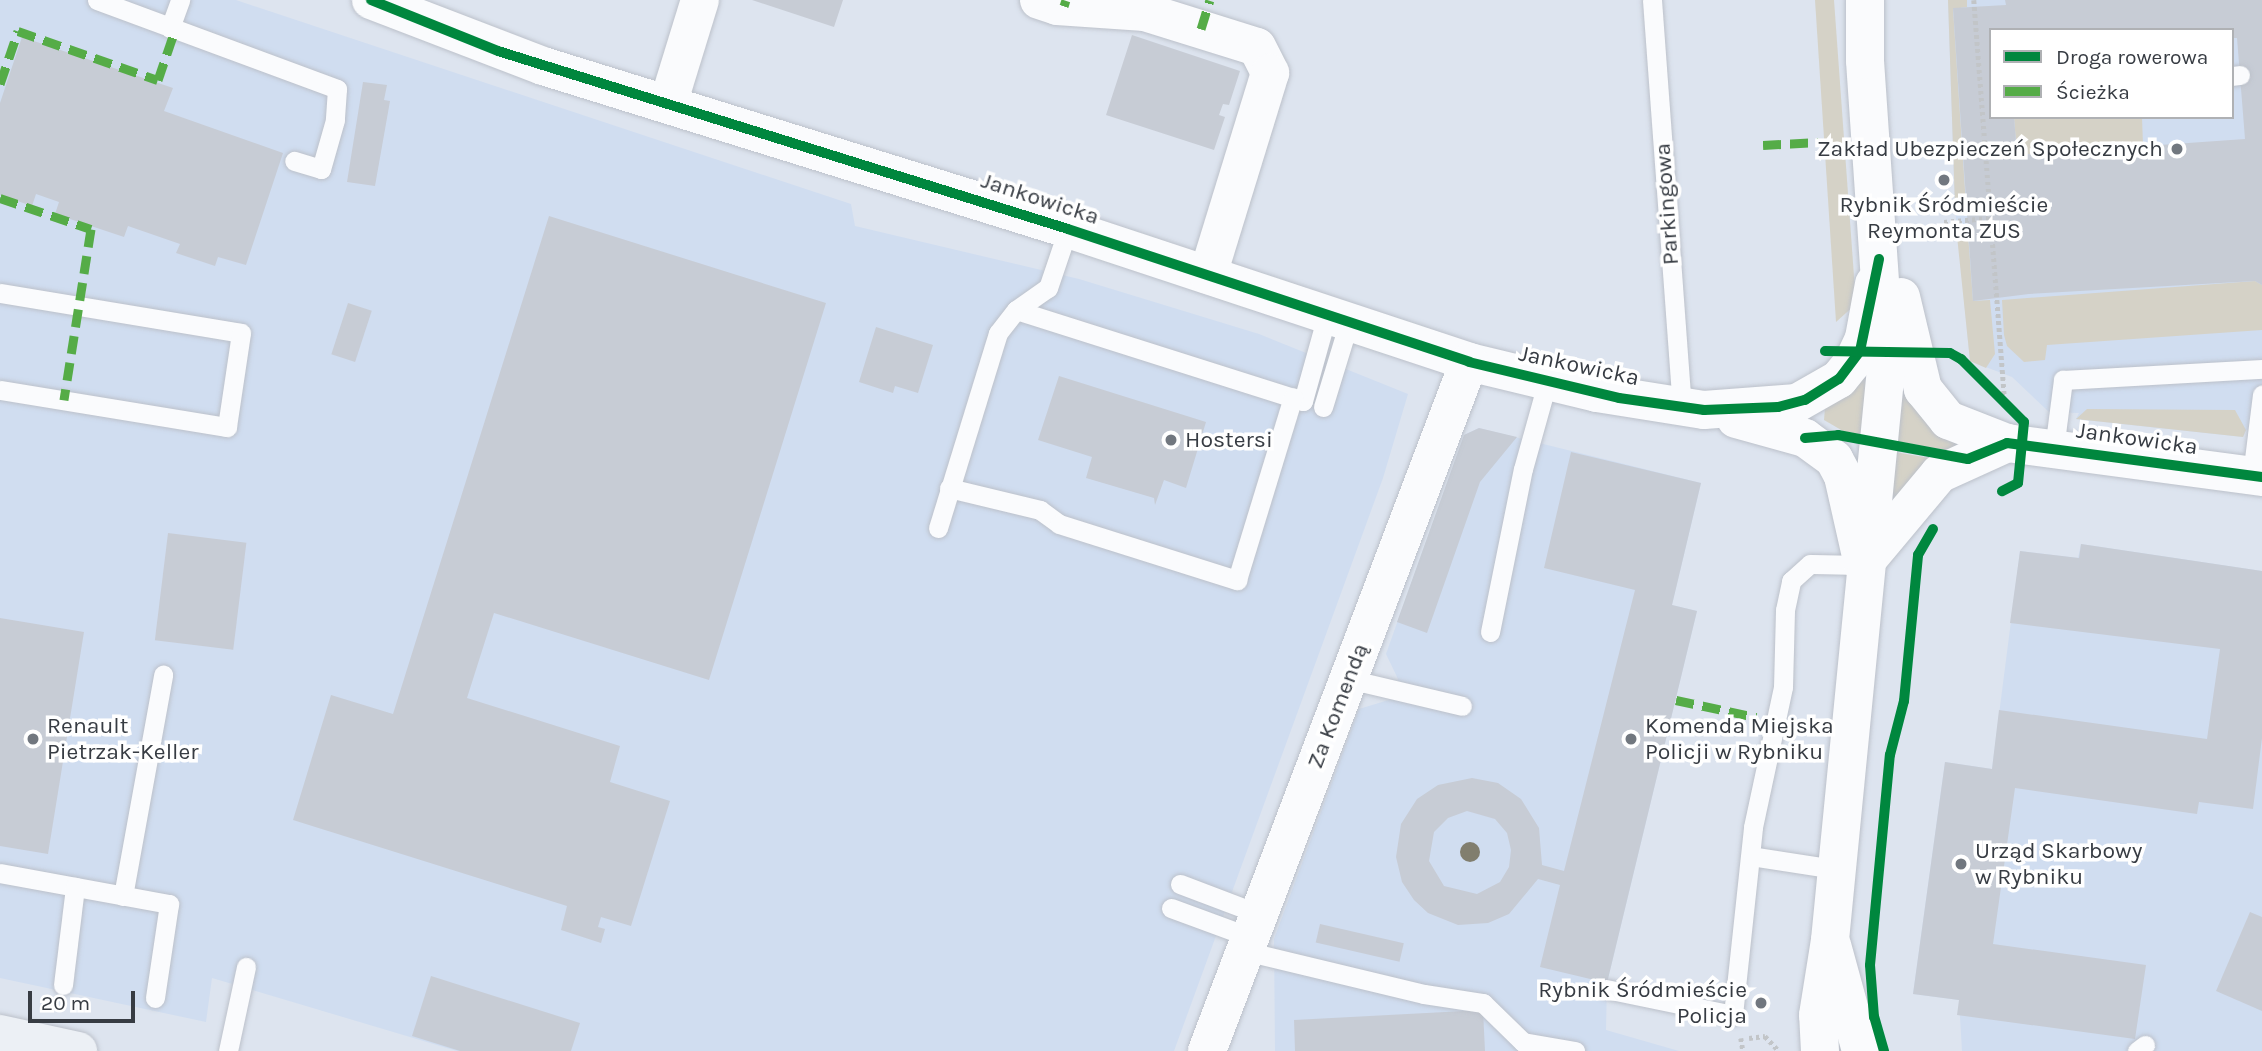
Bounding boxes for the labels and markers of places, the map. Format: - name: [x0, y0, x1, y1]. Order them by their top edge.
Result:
- place label: Zakład Ubezpieczeń Społecznych: [1817, 135, 2163, 163]
- marker: Zakład Ubezpieczeń Społecznych: [2169, 141, 2185, 157]
- marker: Rybnik Śródmieście Reymonta ZUS: [1936, 172, 1952, 188]
- place label: Rybnik Śródmieście Reymonta ZUS: [1840, 191, 2048, 245]
- place label: Hostersi: [1185, 426, 1273, 454]
- marker: Hostersi: [1163, 432, 1179, 448]
- place label: Renault Pietrzak-Keller: [47, 712, 199, 766]
- place label: Komenda Miejska Policji w Rybniku: [1645, 712, 1834, 766]
- marker: Renault Pietrzak-Keller: [25, 731, 41, 747]
- marker: Komenda Miejska Policji w Rybniku: [1623, 731, 1639, 747]
- place label: Urząd Skarbowy w Rybniku: [1975, 837, 2142, 891]
- marker: Urząd Skarbowy w Rybniku: [1953, 856, 1969, 872]
- place label: Rybnik Śródmieście Policja: [1538, 976, 1747, 1030]
- marker: Rybnik Śródmieście Policja: [1753, 995, 1769, 1011]

